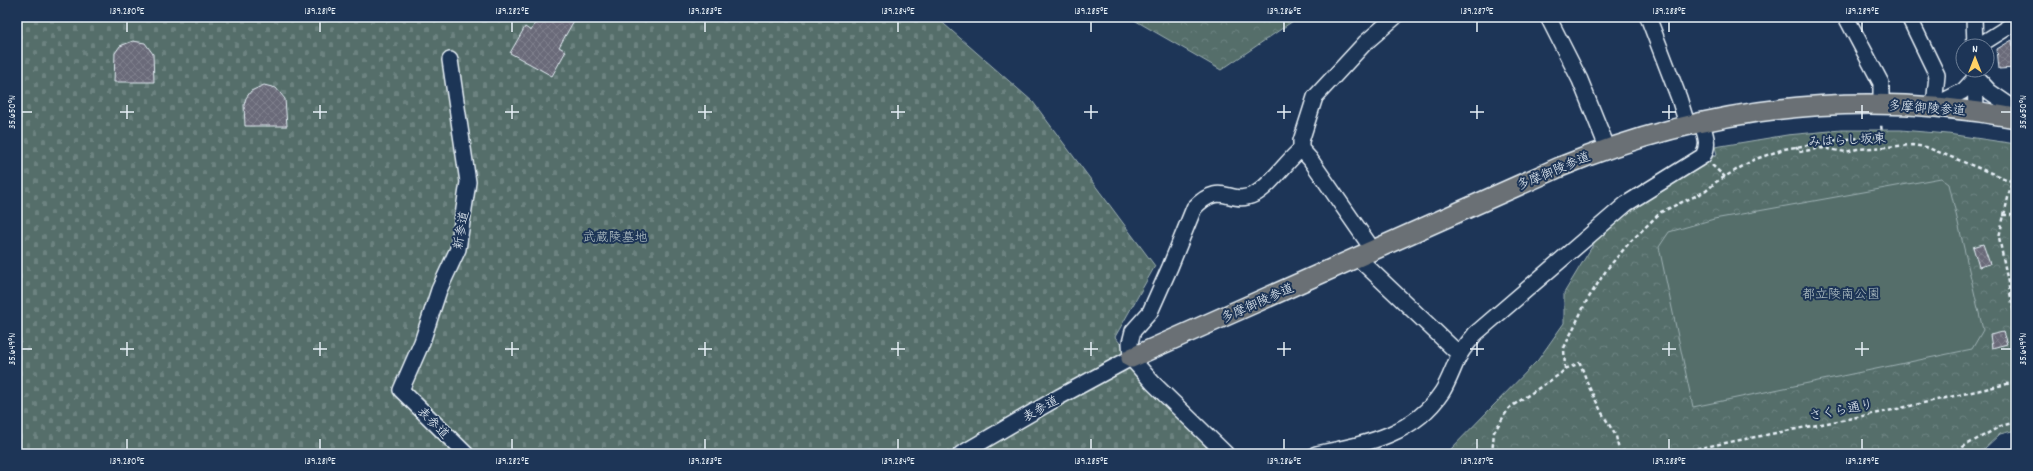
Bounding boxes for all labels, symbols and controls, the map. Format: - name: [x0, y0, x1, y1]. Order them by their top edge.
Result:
- text: 139.280°E: [110, 5, 145, 19]
- text: 139.281°E: [304, 5, 336, 19]
- text: 139.282°E: [495, 5, 529, 19]
- text: 139.283°E: [688, 5, 722, 19]
- text: 139.284°E: [881, 5, 915, 19]
- text: 139.285°E: [1074, 5, 1108, 19]
- text: 139.286°E: [1267, 5, 1301, 19]
- text: 139.287°E: [1461, 5, 1494, 19]
- text: 139.288°E: [1652, 5, 1686, 19]
- text: 139.289°E: [1845, 5, 1879, 19]
- north arrow: [1955, 38, 1995, 78]
- text: N: [1972, 42, 1978, 58]
- text: 35.650°N: [6, 95, 20, 129]
- text: 35.650°N: [2017, 95, 2031, 129]
- street label: 多摩御陵参道: [1887, 97, 1966, 122]
- street label: みはらし坂東: [1808, 130, 1887, 153]
- street label: 多摩御陵参道: [1514, 148, 1594, 196]
- street label: 新参道: [450, 210, 475, 251]
- park label: 武蔵陵墓地: [582, 229, 648, 248]
- street label: 多摩御陵参道: [1219, 280, 1298, 329]
- park label: 都立陵南公園: [1802, 286, 1880, 305]
- text: 35.649°N: [6, 333, 20, 365]
- text: 35.649°N: [2017, 333, 2031, 365]
- street label: 表参道: [1020, 392, 1063, 428]
- street label: さくら通り: [1808, 396, 1875, 427]
- street label: 表参道: [412, 403, 453, 444]
- text: 139.280°E: [110, 455, 145, 469]
- text: 139.281°E: [304, 455, 336, 469]
- text: 139.282°E: [495, 455, 529, 469]
- text: 139.283°E: [688, 455, 722, 469]
- text: 139.284°E: [881, 455, 915, 469]
- text: 139.285°E: [1074, 455, 1108, 469]
- text: 139.286°E: [1267, 455, 1301, 469]
- text: 139.287°E: [1461, 455, 1494, 469]
- text: 139.288°E: [1652, 455, 1686, 469]
- text: 139.289°E: [1845, 455, 1879, 469]

